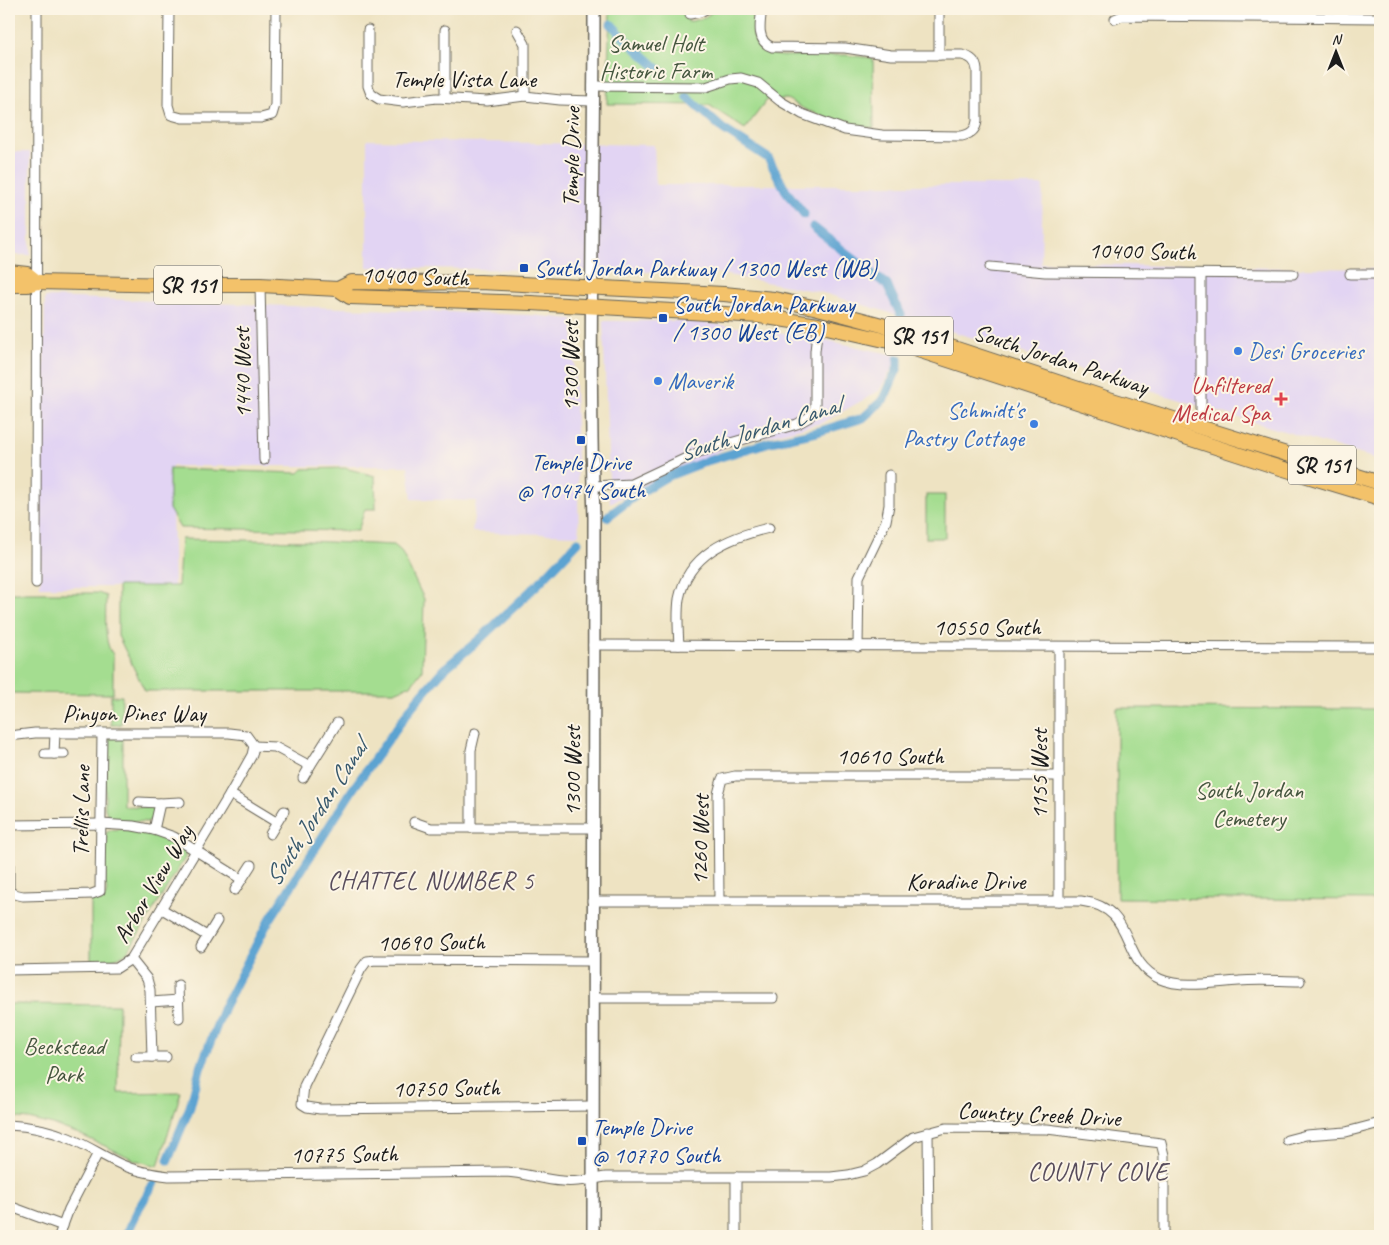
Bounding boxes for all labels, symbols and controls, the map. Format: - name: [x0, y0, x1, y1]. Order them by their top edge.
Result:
- park label: Samuel Holt Historic Farm: [599, 28, 713, 86]
- north arrow: [1312, 28, 1362, 78]
- text: N: [1332, 31, 1343, 48]
- street label: Temple Vista Lane: [392, 64, 538, 94]
- street label: Temple Drive: [555, 105, 587, 207]
- street label: 10400 South: [1088, 235, 1197, 267]
- place label: South Jordan Parkway / 1300 West (WB): [534, 253, 878, 283]
- street label: 10400 South: [361, 259, 470, 293]
- marker: South Jordan Parkway / 1300 West (WB): [518, 262, 530, 274]
- road number: SR 151: [154, 266, 222, 304]
- place label: South Jordan Parkway / 1300 West (EB): [673, 289, 857, 347]
- marker: South Jordan Parkway / 1300 West (EB): [657, 312, 669, 324]
- road number: SR 151: [885, 316, 953, 356]
- street label: South Jordan Parkway: [970, 317, 1154, 402]
- street label: 1300 West: [555, 319, 585, 411]
- street label: 1440 West: [226, 325, 258, 418]
- place label: Desi Groceries: [1248, 336, 1365, 366]
- marker: Desi Groceries: [1232, 345, 1244, 357]
- place label: Maverik: [668, 366, 735, 396]
- place label: Unfiltered Medical Spa: [1172, 370, 1274, 428]
- marker: Maverik: [652, 375, 664, 387]
- water label: South Jordan Canal: [675, 387, 852, 469]
- marker: Unfiltered Medical Spa: [1274, 392, 1288, 406]
- place label: Schmidt's Pastry Cottage: [903, 395, 1027, 453]
- marker: Schmidt's Pastry Cottage: [1028, 418, 1040, 430]
- marker: Temple Drive @ 10474 South: [575, 434, 587, 446]
- road number: SR 151: [1288, 446, 1356, 484]
- place label: Temple Drive @ 10474 South: [517, 447, 646, 505]
- street label: 10550 South: [933, 612, 1042, 642]
- street label: Pinyon Pines Way: [62, 698, 207, 728]
- street label: 1300 West: [557, 724, 587, 816]
- street label: 1155 West: [1024, 727, 1054, 819]
- water label: South Jordan Canal: [257, 728, 379, 892]
- street label: 10610 South: [836, 741, 945, 771]
- street label: Trellis Lane: [65, 763, 97, 857]
- park label: South Jordan Cemetery: [1195, 775, 1303, 833]
- street label: 1260 West: [684, 792, 716, 885]
- street label: Arbor View Way: [106, 818, 201, 948]
- district label: CHATTEL NUMBER 5: [328, 865, 535, 897]
- street label: Koradine Drive: [907, 866, 1028, 896]
- street label: 10690 South: [377, 926, 486, 958]
- park label: Beckstead Park: [24, 1031, 108, 1089]
- street label: 10750 South: [392, 1072, 501, 1104]
- street label: Country Creek Drive: [957, 1095, 1123, 1133]
- place label: Temple Drive @ 10770 South: [592, 1112, 722, 1170]
- marker: Temple Drive @ 10770 South: [576, 1135, 588, 1147]
- street label: 10775 South: [290, 1138, 399, 1170]
- district label: COUNTY COVE: [1028, 1156, 1170, 1188]

